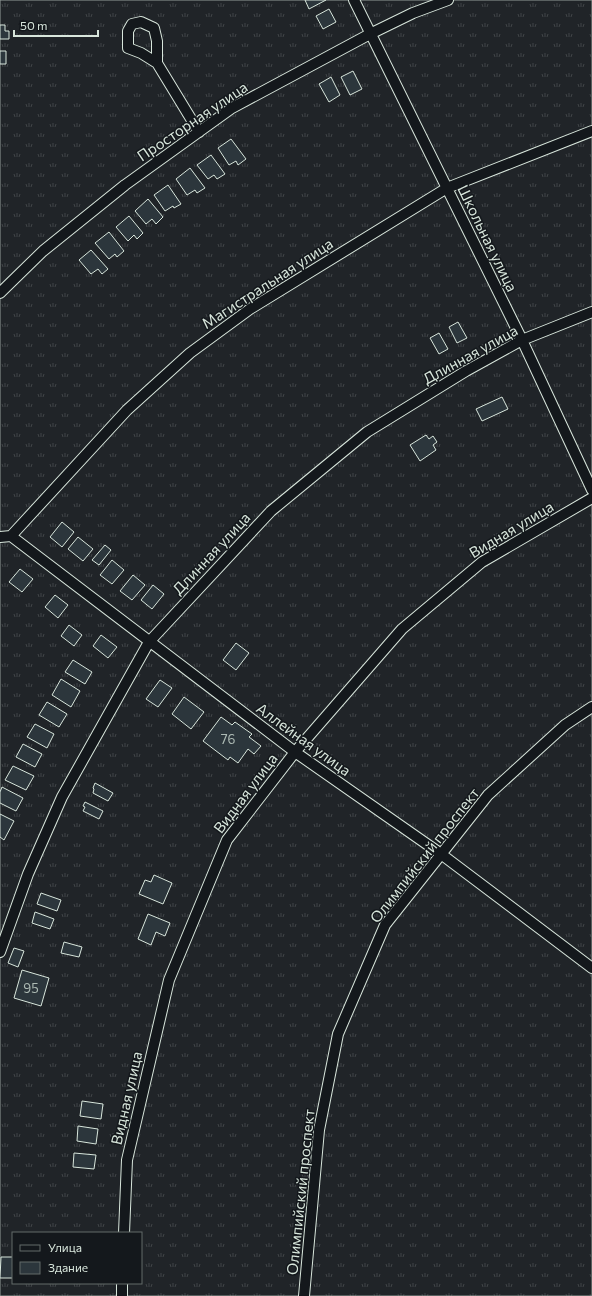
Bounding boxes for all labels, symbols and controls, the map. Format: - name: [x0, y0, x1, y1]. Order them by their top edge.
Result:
- scale bar: [14, 12, 98, 38]
- text: 50 m: [20, 18, 48, 32]
- street label: Просторная улица: [133, 77, 251, 165]
- street label: Школьная улица: [454, 182, 522, 294]
- street label: Магистральная улица: [198, 234, 336, 332]
- street label: Длинная улица: [419, 321, 521, 387]
- street label: Видная улица: [466, 497, 556, 561]
- street label: Длинная улица: [168, 508, 254, 598]
- street label: Аллейная улица: [253, 699, 355, 779]
- house number: 76: [221, 731, 235, 747]
- street label: Видная улица: [209, 750, 281, 836]
- street label: Олимпийский проспект: [366, 784, 482, 926]
- house number: 95: [23, 980, 39, 996]
- street label: Видная улица: [107, 1050, 145, 1146]
- street label: Олимпийский проспект: [282, 1108, 318, 1276]
- legend: [12, 1232, 142, 1284]
- text: Улица: [48, 1240, 82, 1254]
- text: Здание: [48, 1260, 88, 1274]

